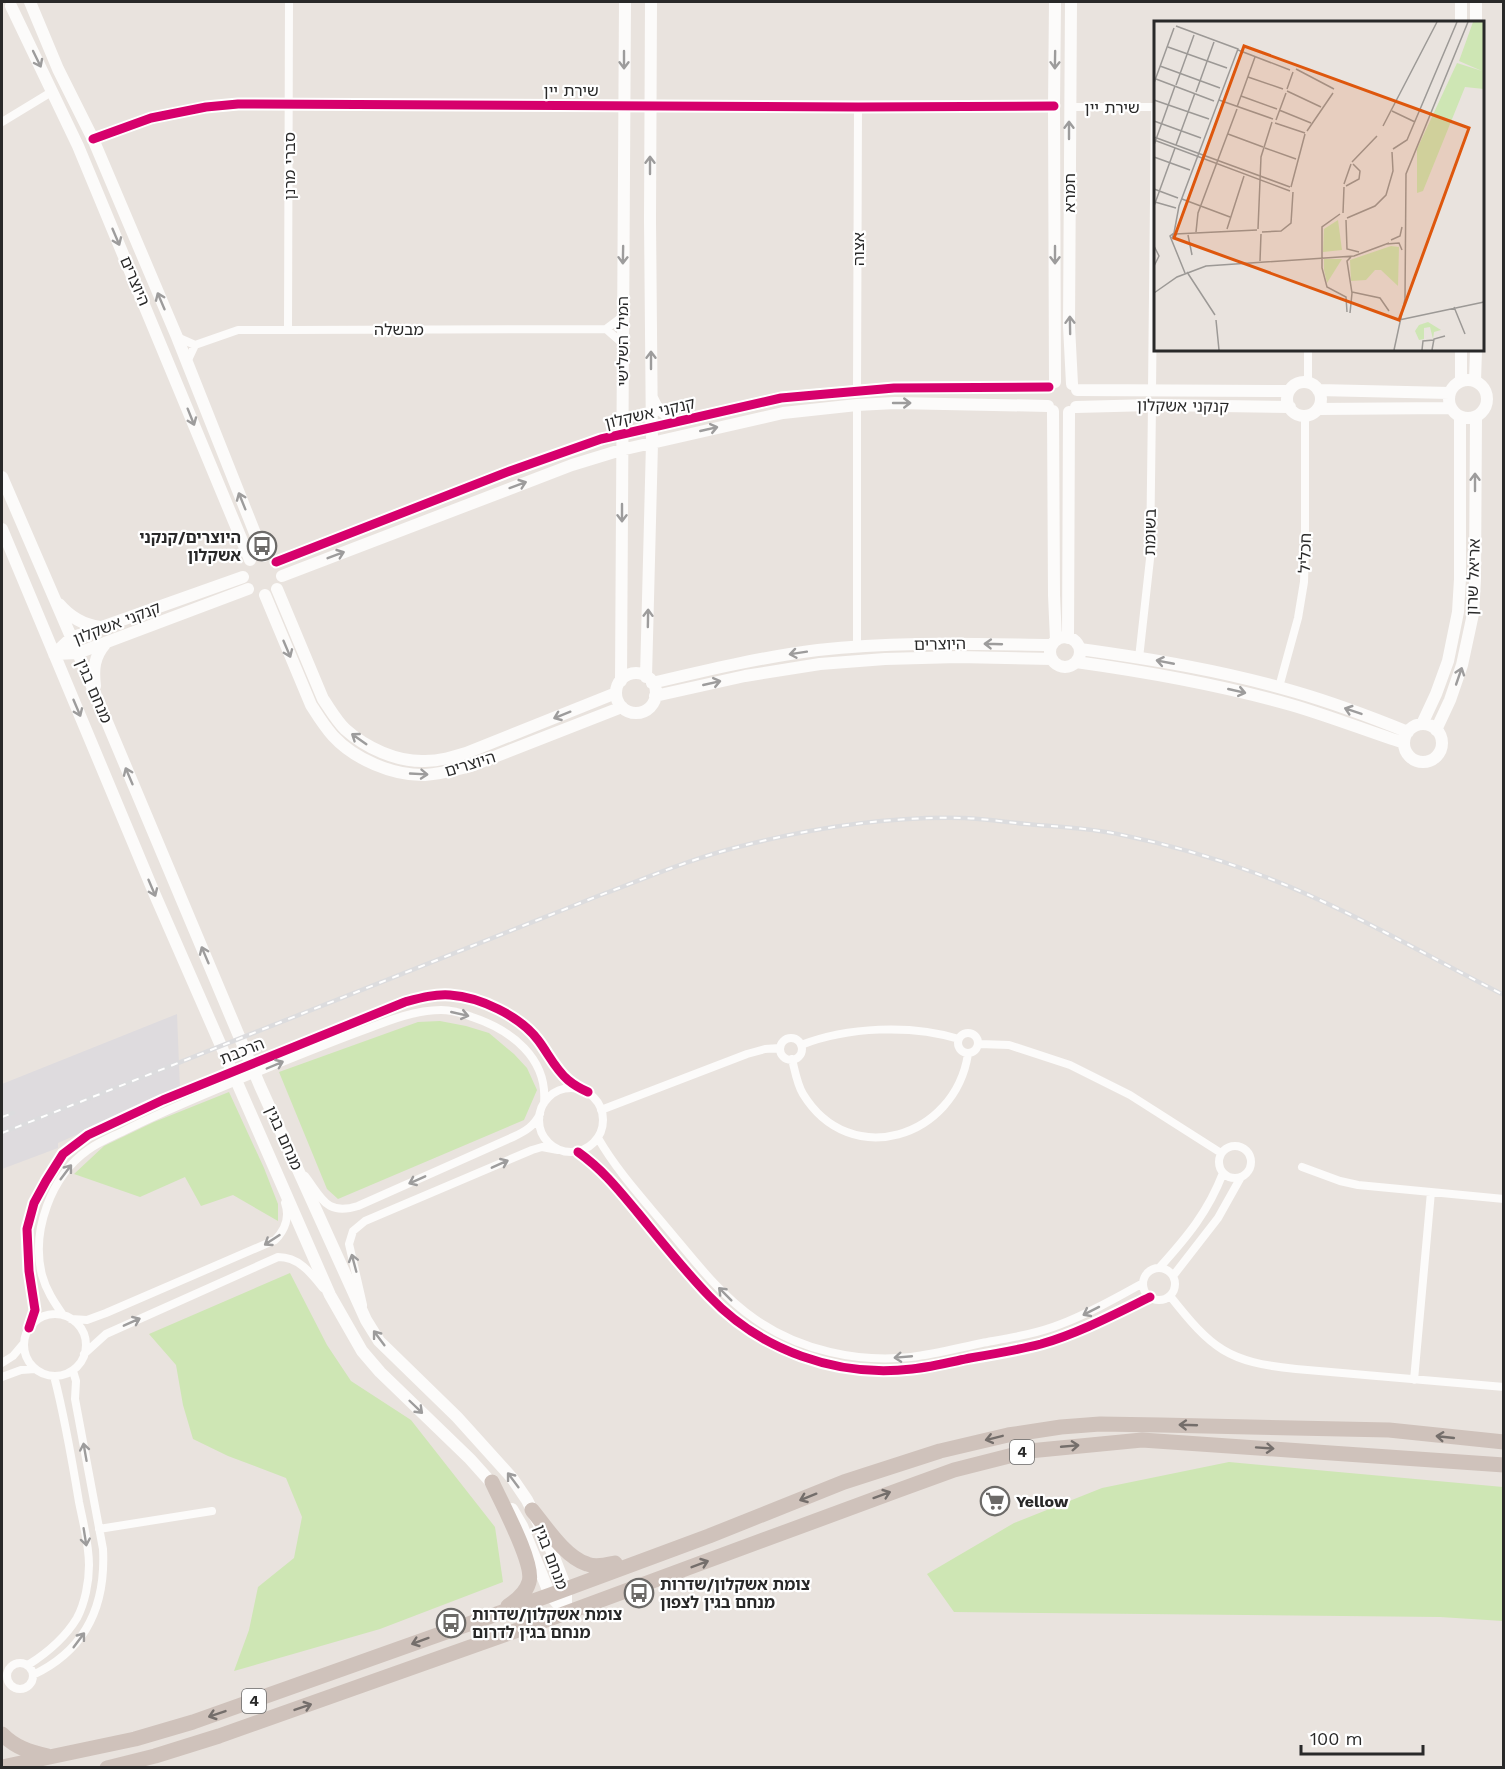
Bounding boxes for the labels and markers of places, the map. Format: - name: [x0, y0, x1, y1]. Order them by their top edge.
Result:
- place label: היוצרים/קנקני אשקלון: [139, 528, 241, 565]
- bus stop icon: היוצרים/קנקני אשקלון: [246, 530, 278, 562]
- supermarket icon: Yellow: [979, 1485, 1011, 1517]
- place label: Yellow: [1016, 1492, 1069, 1511]
- place label: צומת אשקלון/שדרות מנחם בגין לצפון: [660, 1575, 810, 1612]
- bus stop icon: צומת אשקלון/שדרות מנחם בגין לצפון: [623, 1577, 655, 1609]
- place label: צומת אשקלון/שדרות מנחם בגין לדרום: [472, 1605, 622, 1642]
- bus stop icon: צומת אשקלון/שדרות מנחם בגין לדרום: [435, 1607, 467, 1639]

